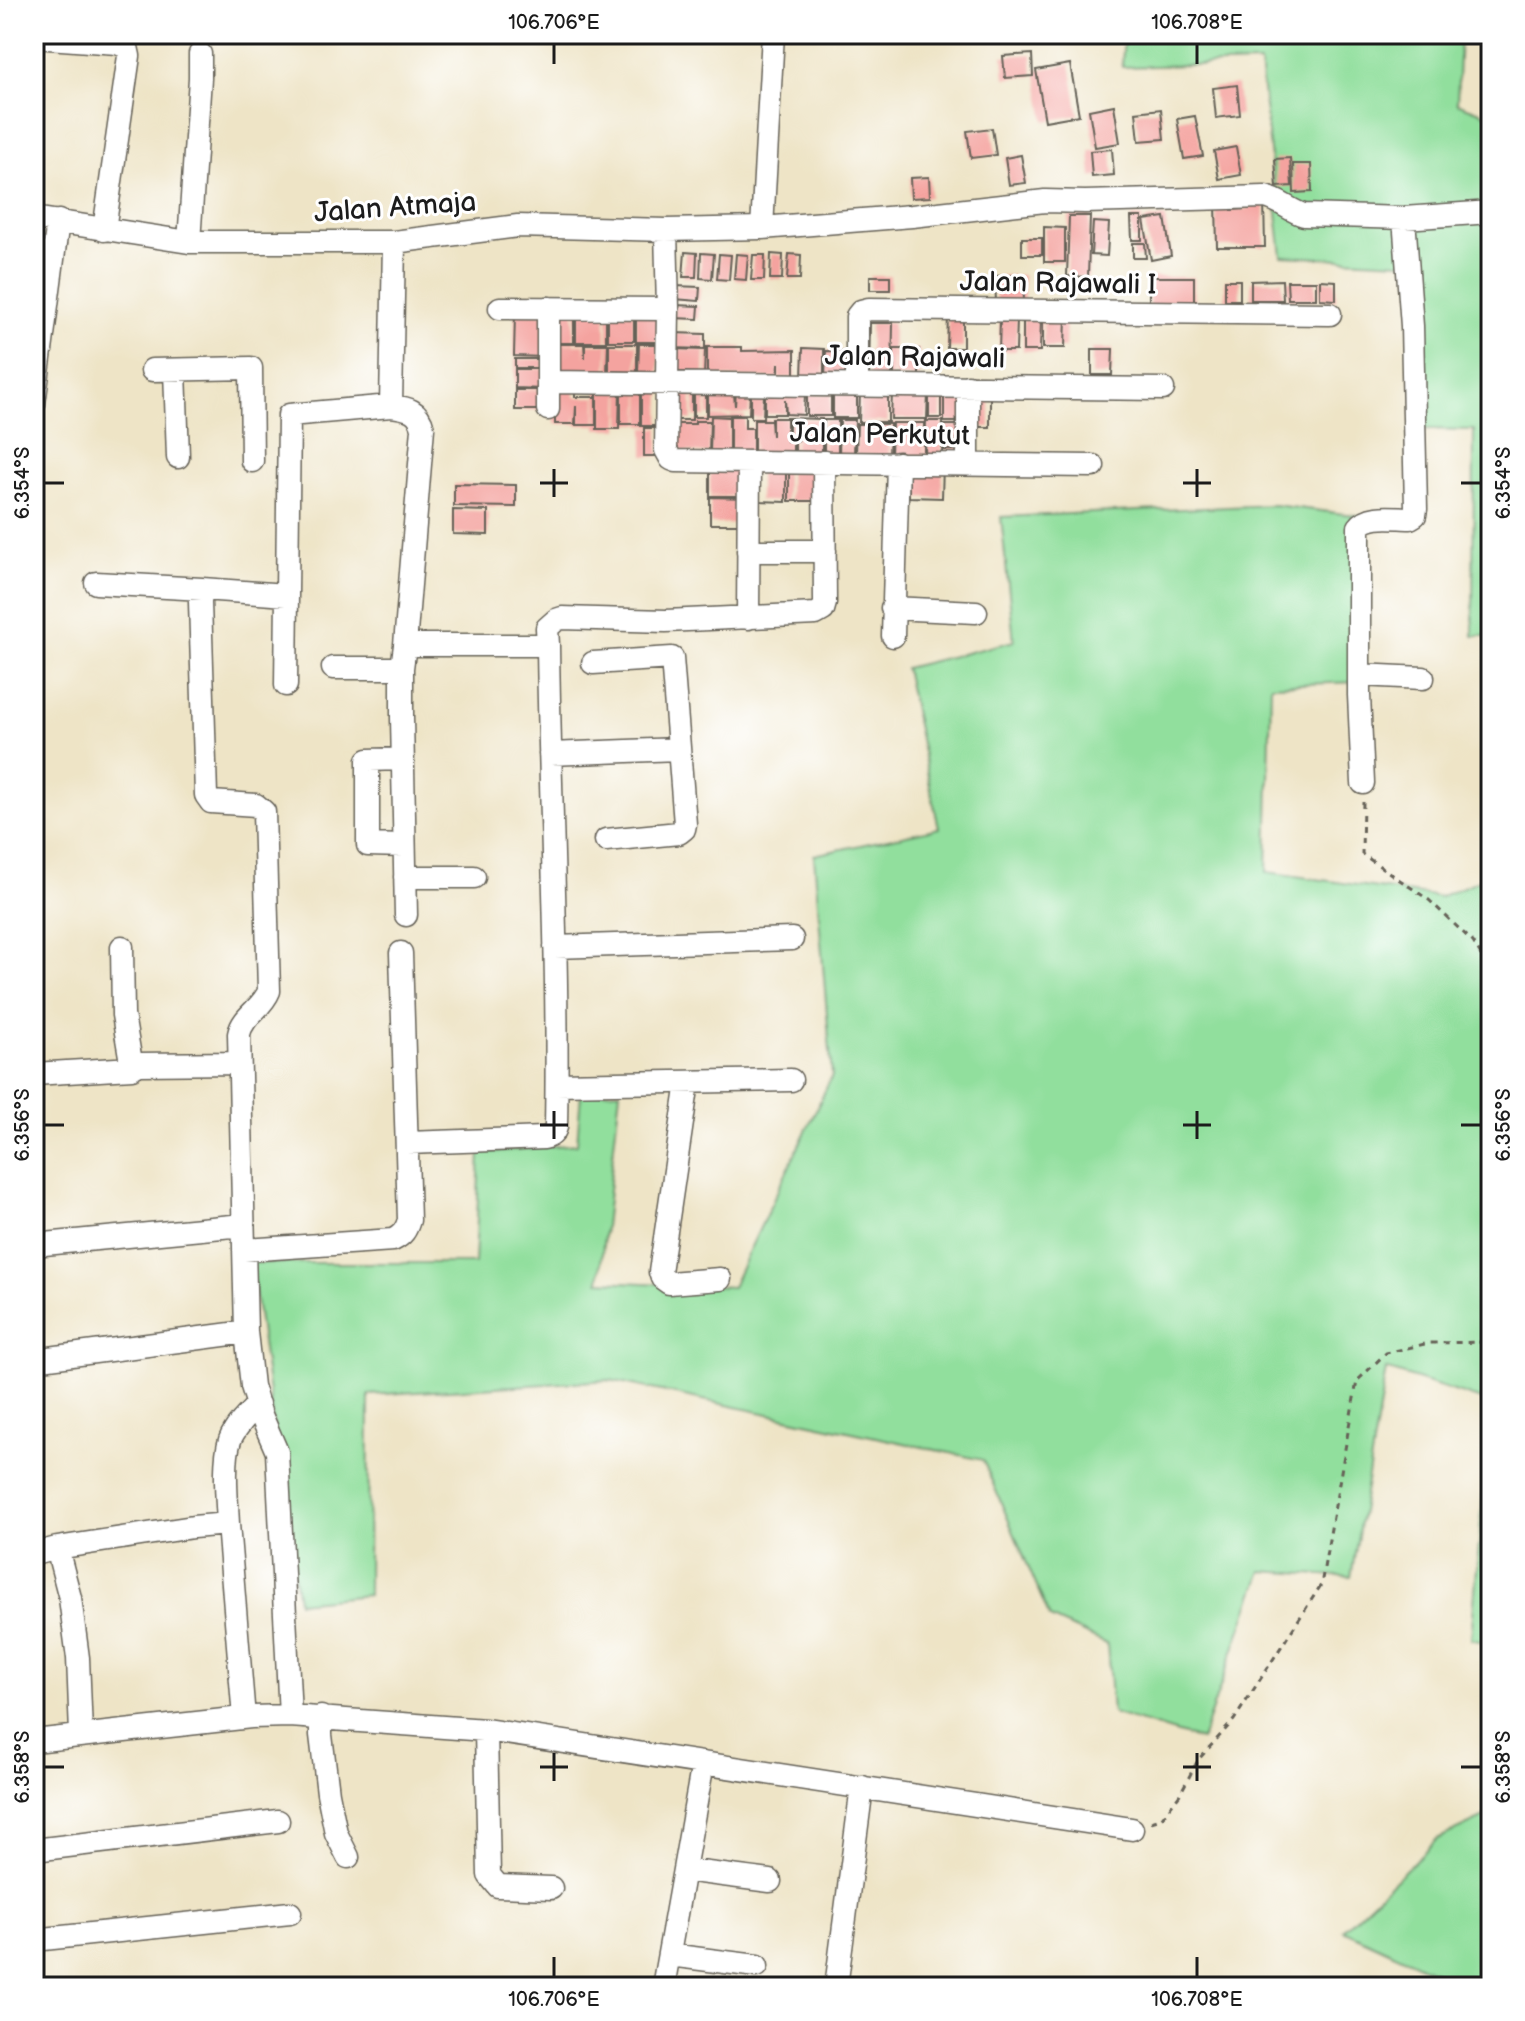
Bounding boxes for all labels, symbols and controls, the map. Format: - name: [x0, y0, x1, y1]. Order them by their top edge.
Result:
- text: 106.706°E: [508, 11, 600, 35]
- text: 106.708°E: [1151, 11, 1243, 35]
- street label: Jalan Atmaja: [313, 185, 477, 230]
- street label: Jalan Rajawali I: [959, 265, 1157, 302]
- street label: Jalan Rajawali: [824, 339, 1006, 376]
- street label: Jalan Perkutut: [790, 416, 971, 453]
- text: 6.354°S: [11, 447, 35, 519]
- text: 6.354°S: [1492, 447, 1516, 519]
- text: 6.356°S: [11, 1088, 35, 1162]
- text: 6.356°S: [1492, 1088, 1516, 1162]
- text: 6.358°S: [11, 1731, 35, 1803]
- text: 6.358°S: [1492, 1731, 1516, 1803]
- text: 106.706°E: [508, 1988, 600, 2012]
- text: 106.708°E: [1151, 1988, 1243, 2012]

